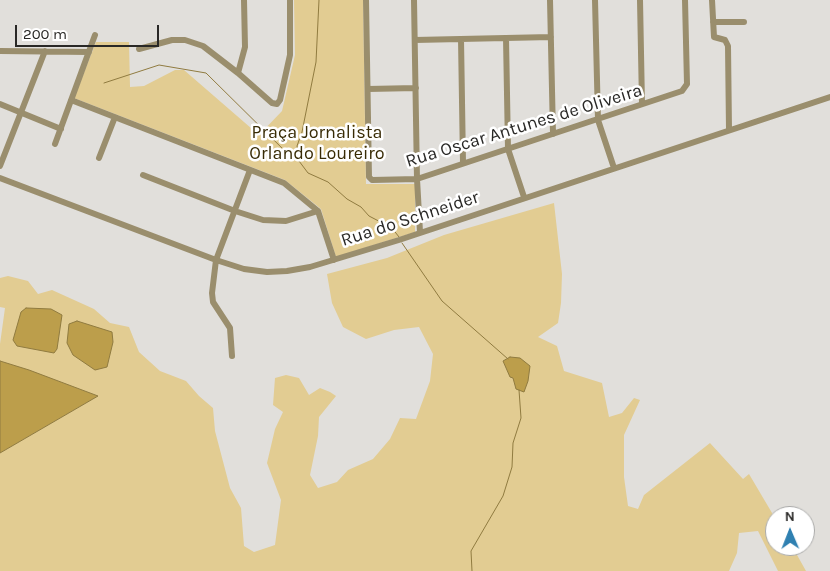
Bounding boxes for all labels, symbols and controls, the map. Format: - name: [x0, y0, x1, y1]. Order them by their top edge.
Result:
- scale bar: [18, 15, 161, 47]
- text: 200 m: [23, 25, 67, 43]
- street label: Rua Oscar Antunes de Oliveira: [403, 80, 645, 172]
- park label: Praça Jornalista Orlando Loureiro: [249, 122, 385, 164]
- street label: Rua do Schneider: [338, 187, 482, 251]
- north arrow: [765, 506, 815, 556]
- text: N: [785, 508, 795, 525]

